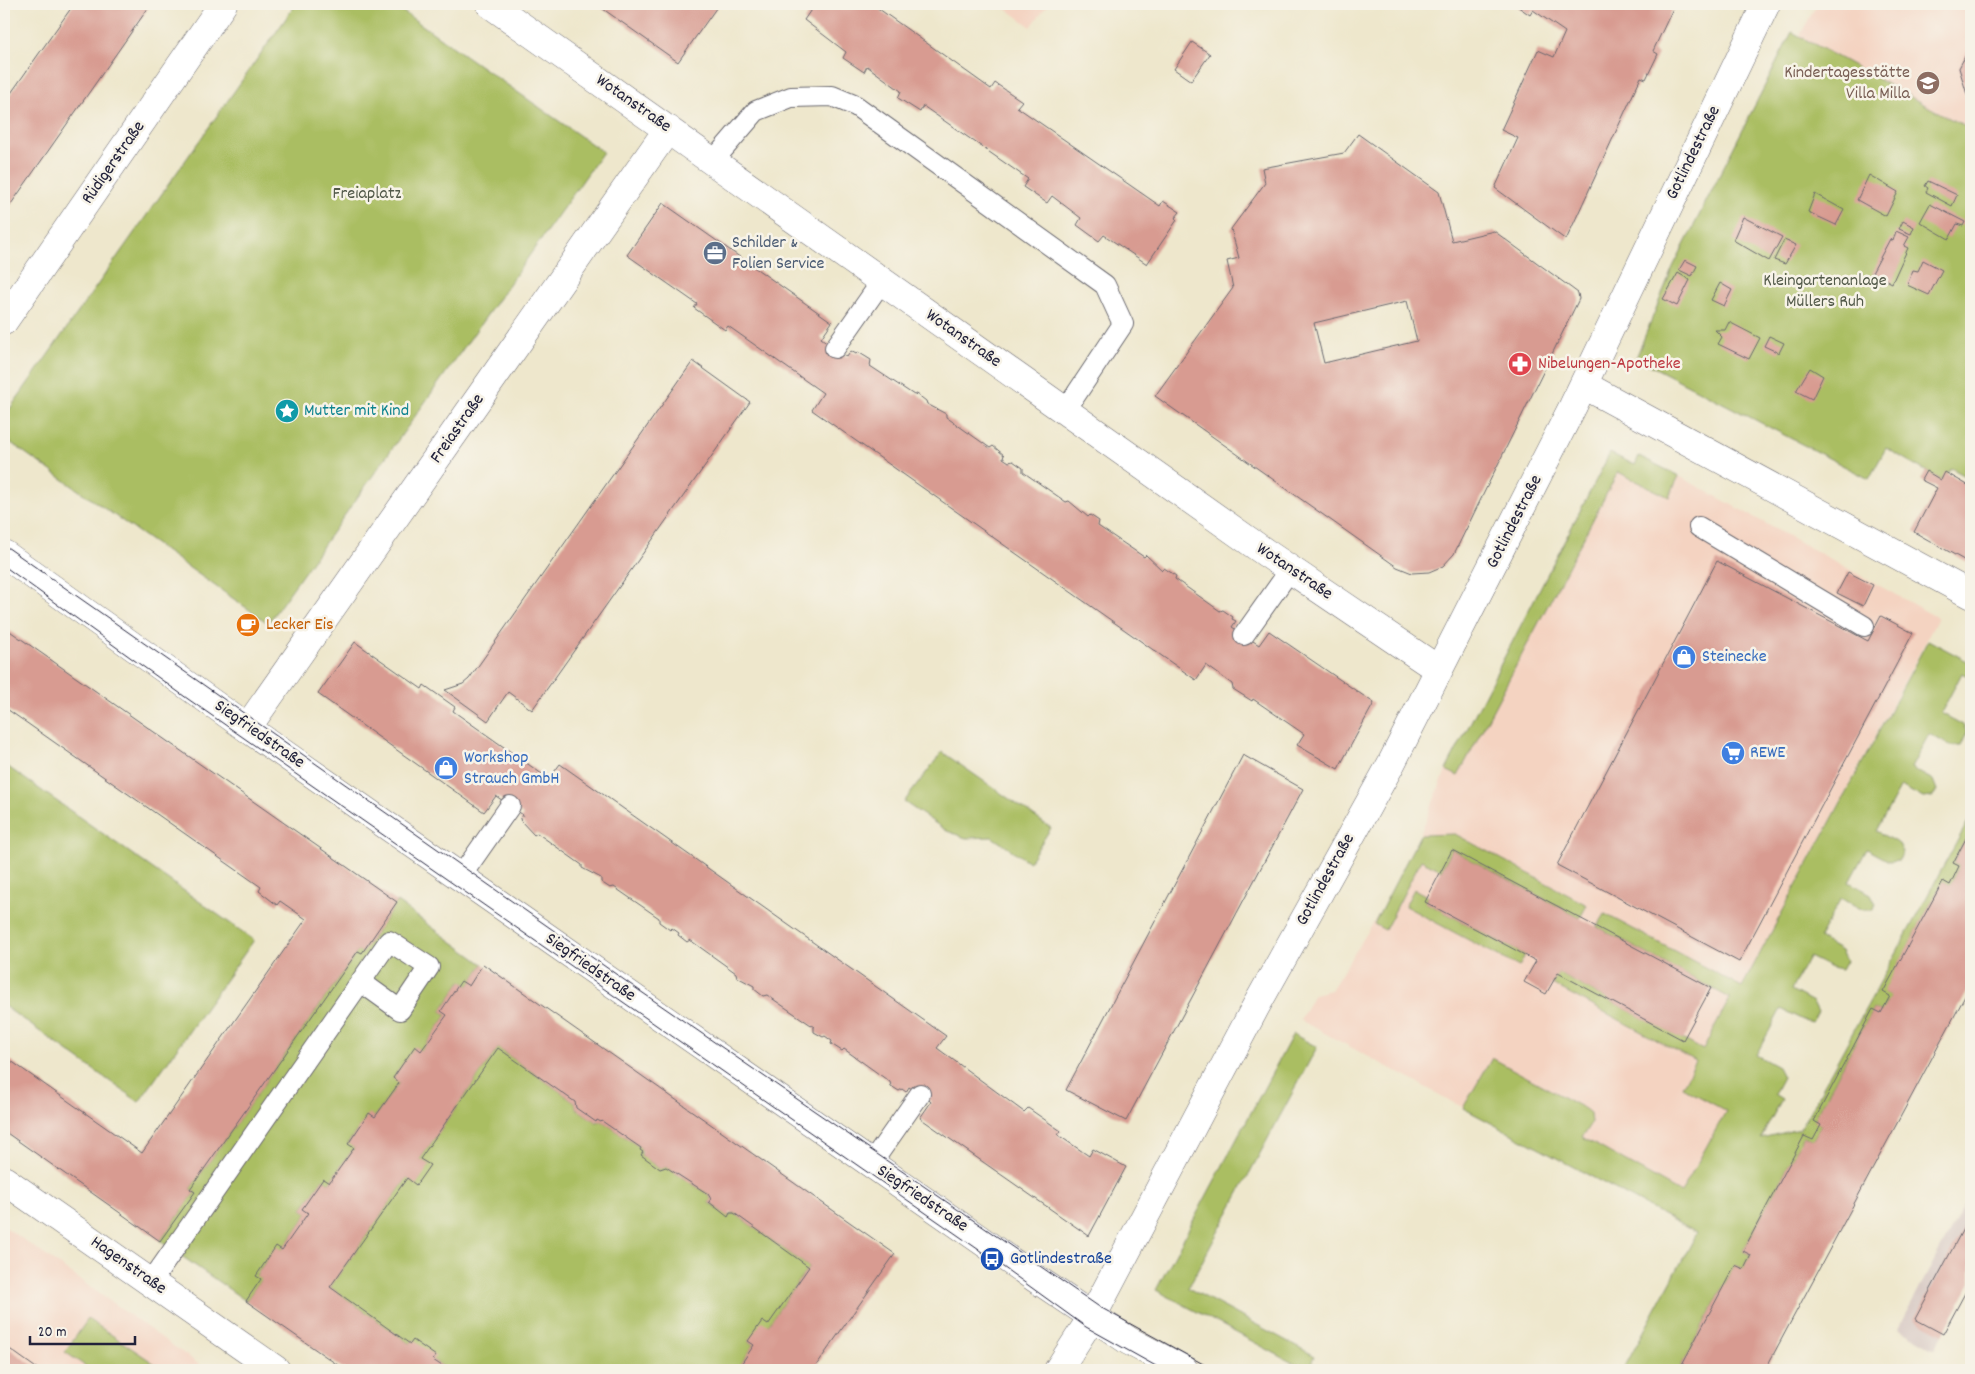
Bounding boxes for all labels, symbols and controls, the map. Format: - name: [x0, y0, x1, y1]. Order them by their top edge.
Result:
- place label: Kindertagesstätte Villa Milla: [1784, 61, 1911, 107]
- street label: Wotanstraße: [590, 69, 676, 139]
- school or university icon: Kindertagesstätte Villa Milla: [1915, 70, 1941, 96]
- street label: Gotlindestraße: [1660, 102, 1728, 204]
- street label: Rüdigerstraße: [76, 116, 152, 210]
- park label: Freiaplatz: [333, 182, 402, 207]
- place label: Schilder & Folien Service: [732, 231, 825, 277]
- office icon: Schilder & Folien Service: [702, 240, 728, 266]
- park label: Kleingartenanlage Müllers Ruh: [1763, 269, 1887, 315]
- street label: Wotanstraße: [920, 304, 1006, 374]
- pharmacy icon: Nibelungen-Apotheke: [1507, 351, 1533, 377]
- place label: Nibelungen-Apotheke: [1538, 352, 1681, 377]
- street label: Freiastraße: [425, 389, 491, 469]
- place icon: Mutter mit Kind: [274, 398, 300, 424]
- place label: Mutter mit Kind: [304, 399, 409, 424]
- street label: Gotlindestraße: [1481, 471, 1549, 573]
- street label: Wotanstraße: [1251, 537, 1337, 607]
- cafe icon: Lecker Eis: [235, 612, 261, 638]
- place label: Lecker Eis: [266, 613, 334, 638]
- shop icon: Steinecke: [1671, 644, 1697, 670]
- place label: Steinecke: [1702, 645, 1767, 670]
- street label: Siegfriedstraße: [209, 694, 309, 776]
- supermarket icon: REWE: [1720, 740, 1746, 766]
- place label: REWE: [1750, 741, 1785, 766]
- place label: Workshop Strauch GmbH: [464, 746, 560, 792]
- shop icon: Workshop Strauch GmbH: [433, 755, 459, 781]
- street label: Gotlindestraße: [1290, 829, 1362, 931]
- street label: Siegfriedstraße: [540, 927, 640, 1009]
- street label: Siegfriedstraße: [871, 1159, 973, 1239]
- street label: Hagenstraße: [85, 1231, 171, 1301]
- bus stop icon: Gotlindestraße: [979, 1246, 1005, 1272]
- place label: Gotlindestraße: [1010, 1247, 1112, 1272]
- scale bar: [30, 1314, 135, 1346]
- text: 20 m: [38, 1322, 66, 1344]

